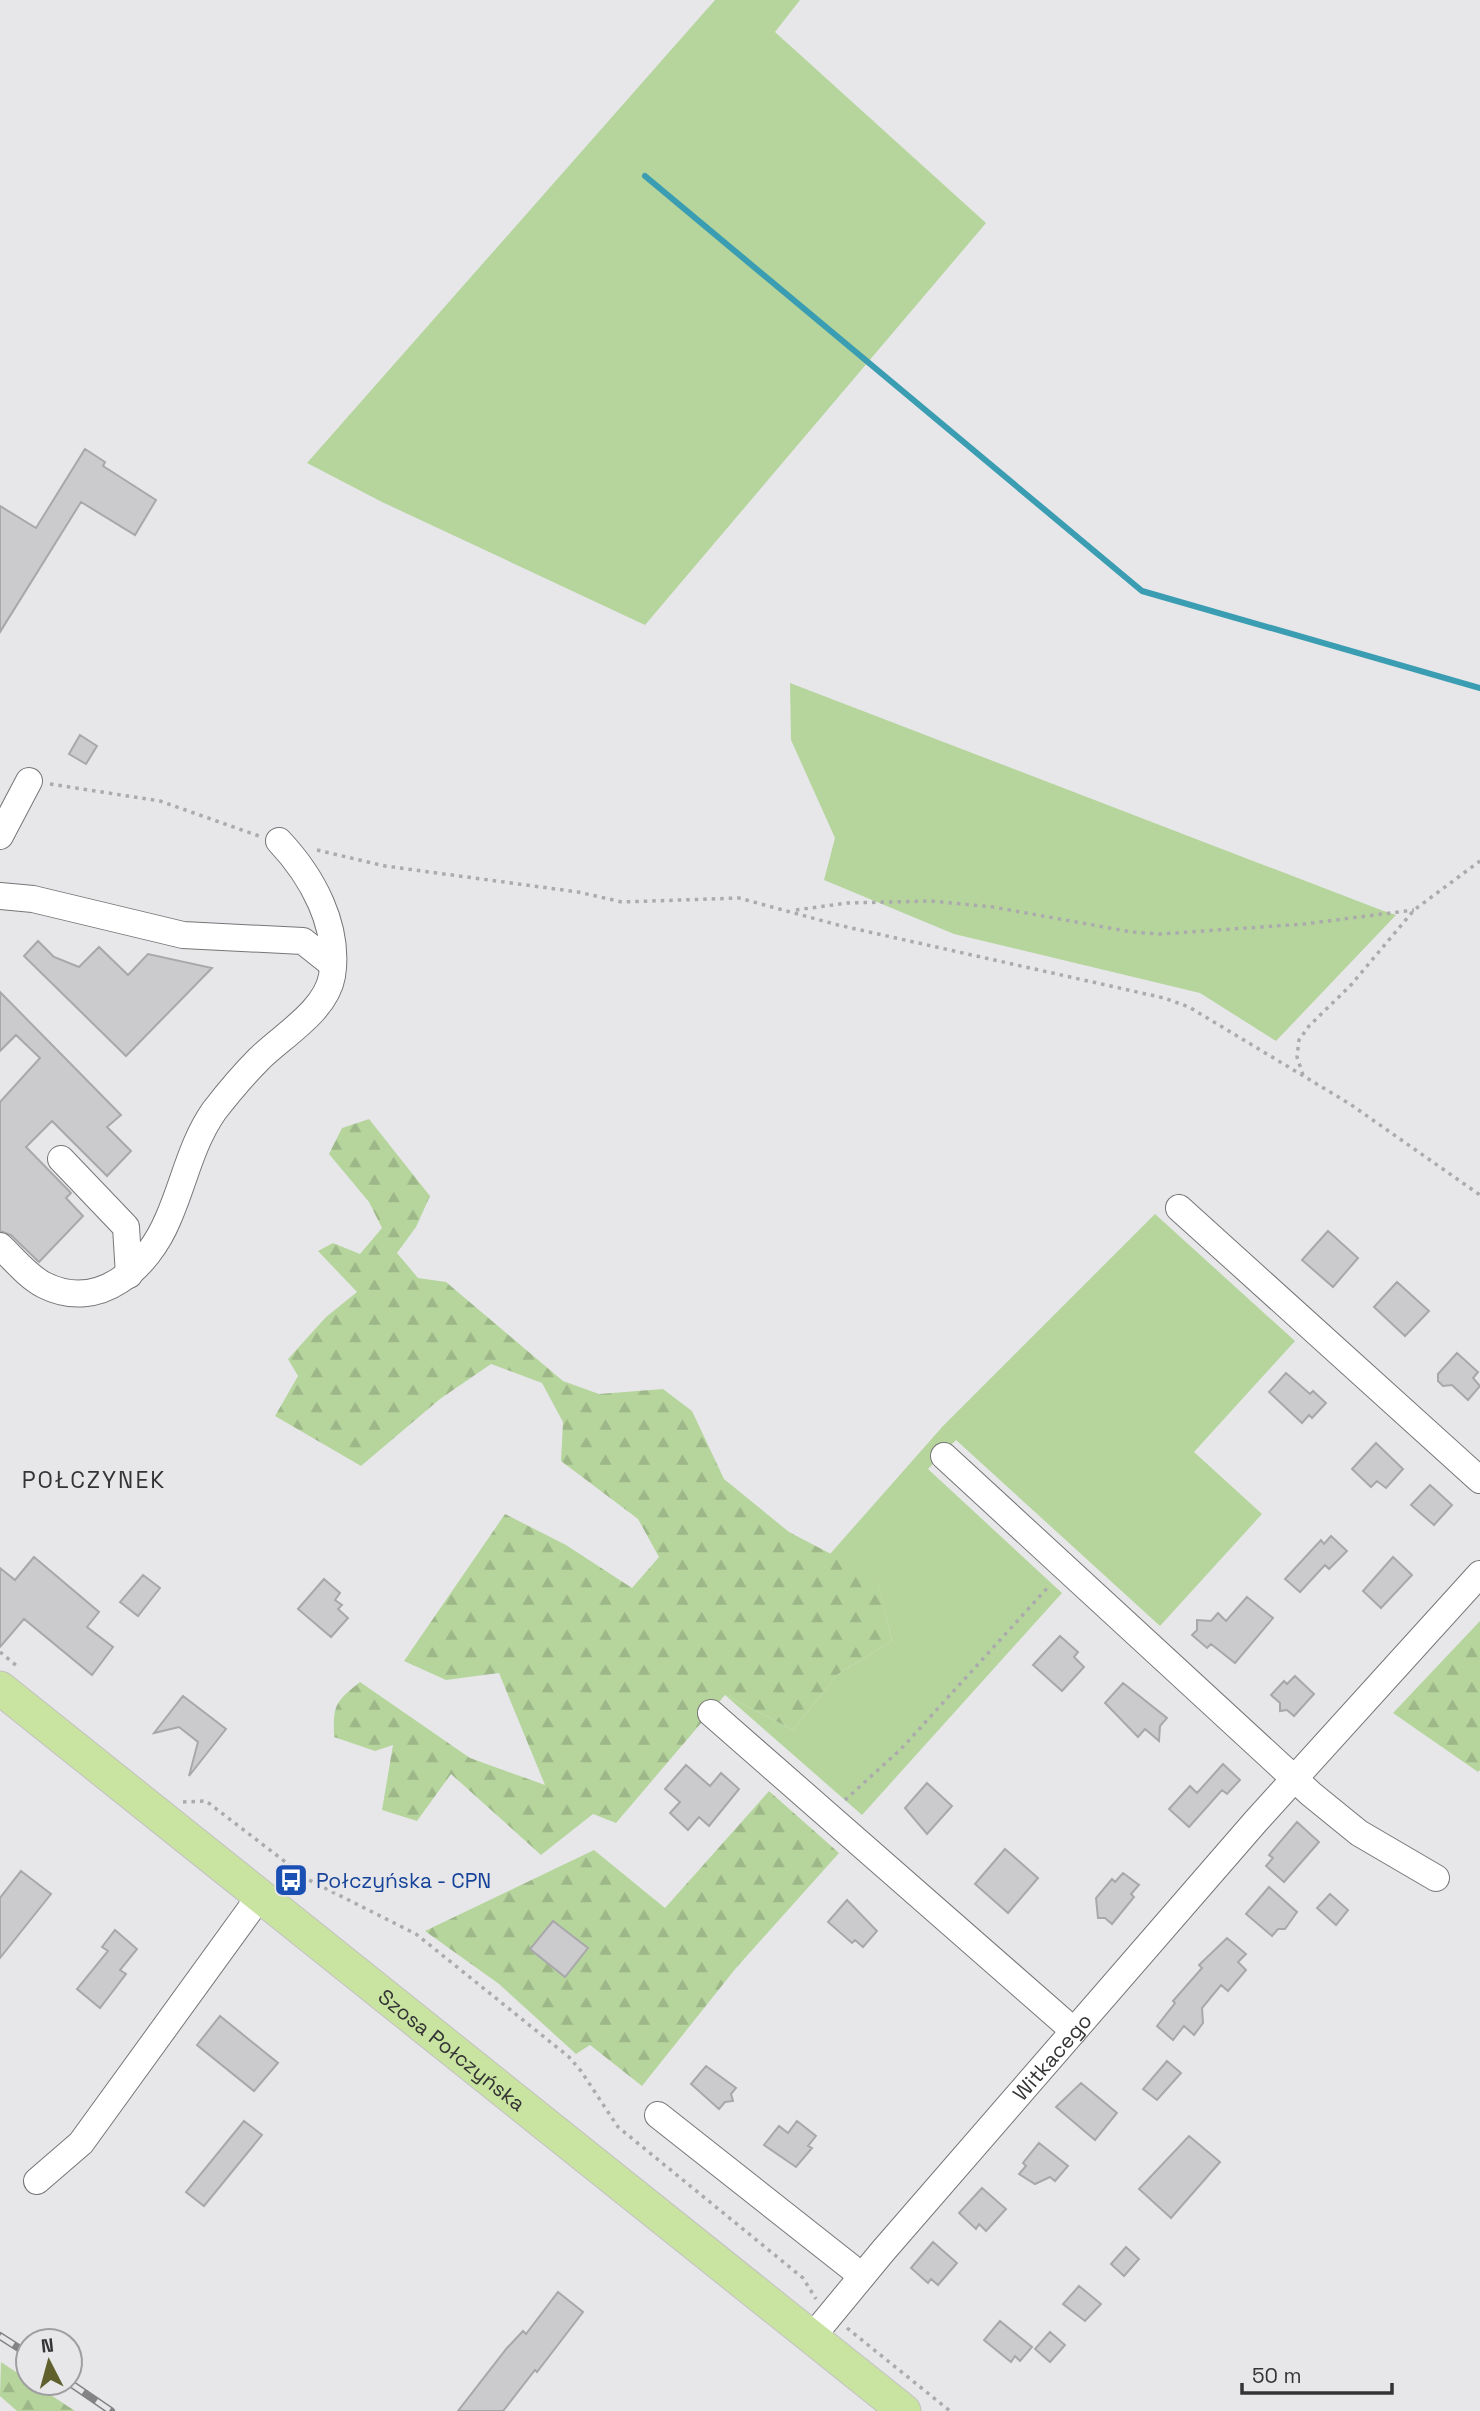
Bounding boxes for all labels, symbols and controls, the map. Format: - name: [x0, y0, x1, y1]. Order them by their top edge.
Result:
- district label: POŁCZYNEK: [22, 1465, 166, 1495]
- bus stop icon: Połczyńska - CPN: [272, 1861, 310, 1899]
- place label: Połczyńska - CPN: [316, 1867, 491, 1894]
- street label: Szosa Połczyńska: [373, 1983, 531, 2117]
- street label: Witkacego: [1006, 2007, 1097, 2106]
- north arrow: [14, 2327, 84, 2397]
- text: N: [40, 2332, 55, 2359]
- scale bar: [1242, 2352, 1392, 2396]
- text: 50 m: [1252, 2362, 1302, 2389]

